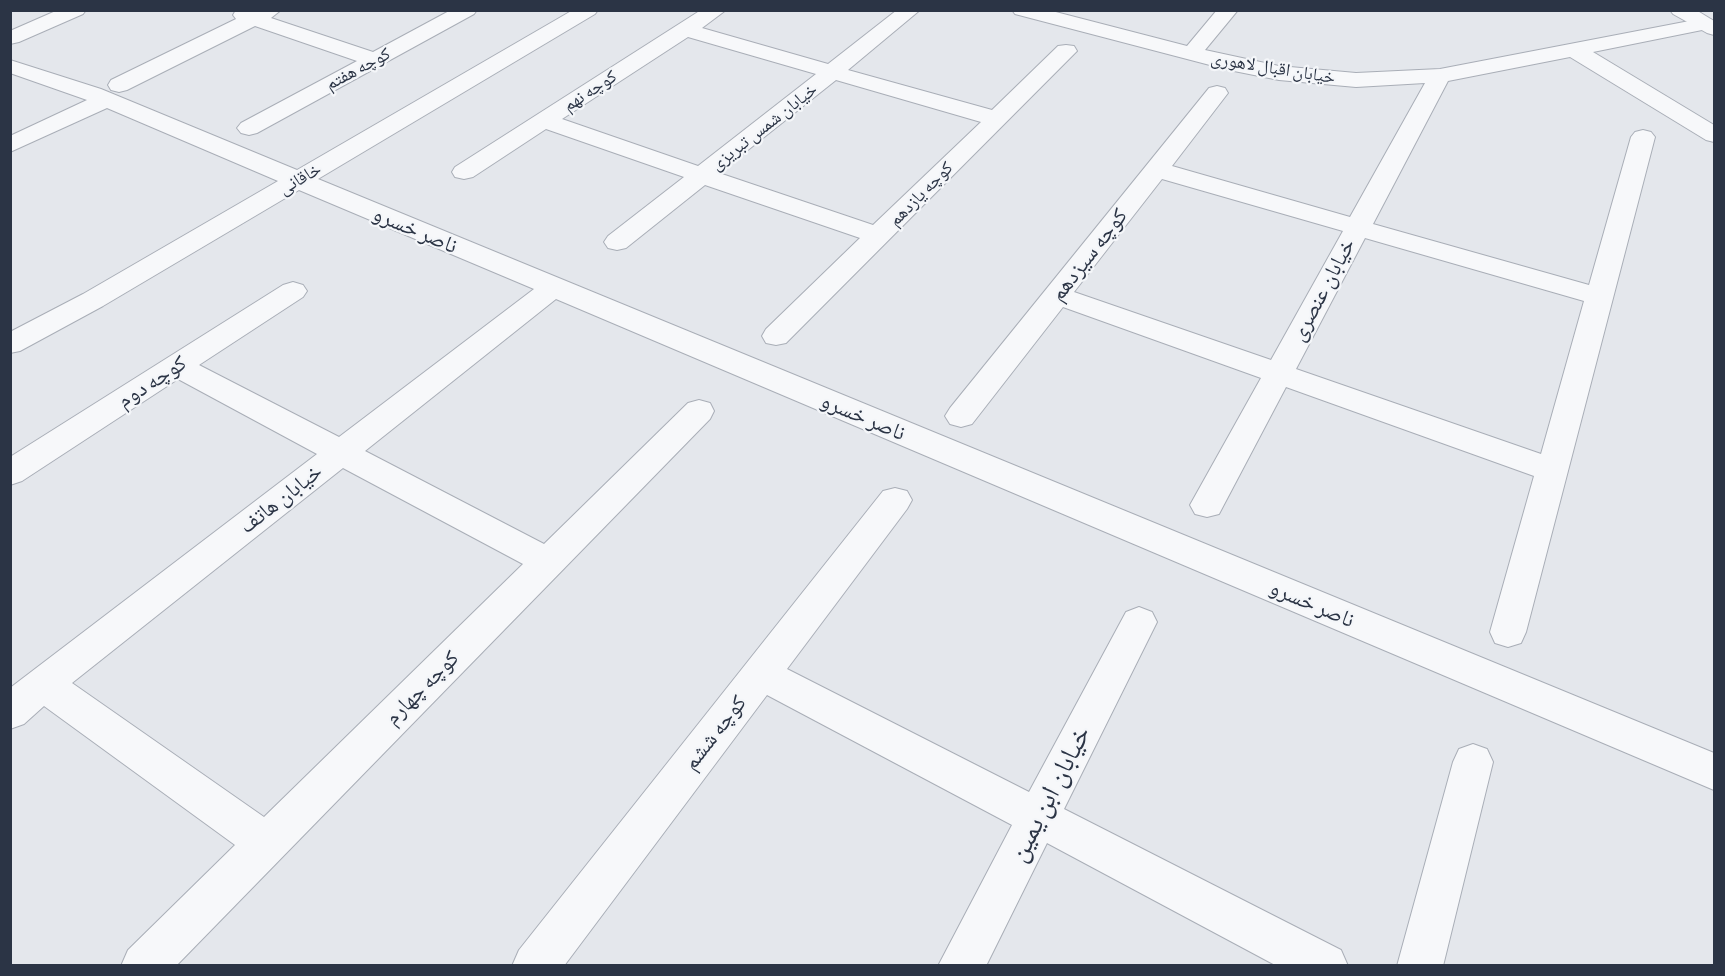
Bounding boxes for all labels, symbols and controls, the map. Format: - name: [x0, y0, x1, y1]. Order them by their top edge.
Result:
- street label: کوچه هفتم: [322, 43, 394, 95]
- street label: خیابان اقبال لاهوری: [1209, 47, 1337, 89]
- street label: کوچه نهم: [559, 66, 621, 116]
- street label: خیابان شمس تبریزی: [706, 79, 822, 175]
- street label: کوچه یازدهم: [884, 157, 958, 231]
- street label: خاقانی: [275, 158, 325, 200]
- street label: ناصر خسرو: [369, 200, 461, 260]
- street label: کوچه سیزدهم: [1045, 203, 1133, 307]
- street label: خیابان عنصری: [1285, 234, 1361, 346]
- street label: کوچه دوم: [112, 350, 192, 414]
- street label: ناصر خسرو: [817, 387, 909, 447]
- street label: خیابان هاتف: [234, 458, 328, 540]
- street label: ناصر خسرو: [1266, 574, 1358, 634]
- street label: کوچه چهارم: [379, 645, 465, 731]
- street label: کوچه ششم: [678, 690, 752, 776]
- street label: خیابان ابن یمین: [1002, 721, 1098, 867]

